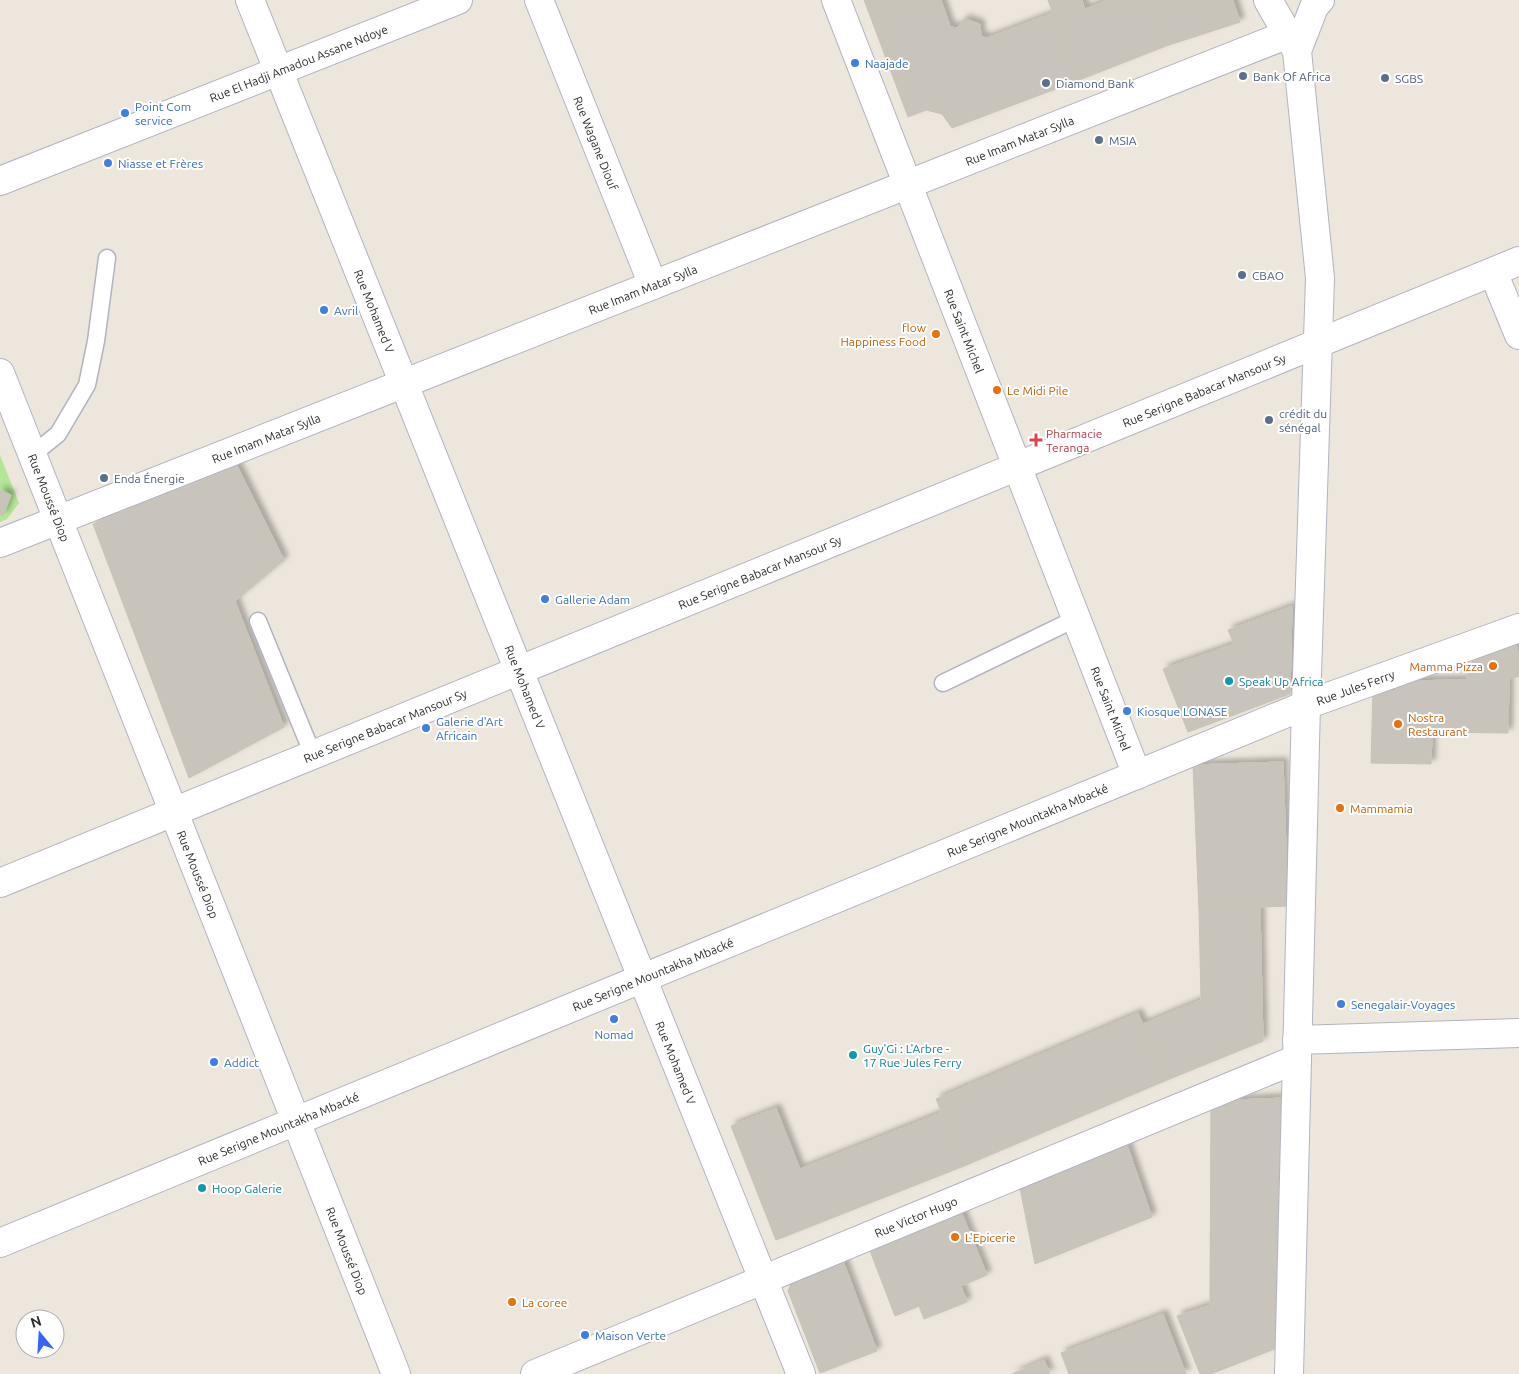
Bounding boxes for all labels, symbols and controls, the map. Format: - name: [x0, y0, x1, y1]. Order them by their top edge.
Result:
- street label: Rue El Hadji Amadou Assane Ndoye: [208, 22, 389, 104]
- marker: Naajade: [849, 57, 861, 69]
- place label: Naajade: [865, 57, 909, 70]
- marker: Bank Of Africa: [1237, 70, 1249, 82]
- place label: Bank Of Africa: [1253, 70, 1331, 83]
- marker: SGBS: [1379, 72, 1391, 84]
- place label: SGBS: [1395, 72, 1423, 85]
- marker: Diamond Bank: [1040, 77, 1052, 89]
- place label: Diamond Bank: [1056, 77, 1134, 90]
- street label: Rue Wagane Diouf: [572, 94, 621, 192]
- place label: Point Com service: [135, 100, 191, 127]
- marker: Point Com service: [119, 107, 131, 119]
- street label: Rue Imam Matar Sylla: [963, 113, 1076, 168]
- marker: MSIA: [1093, 134, 1105, 146]
- place label: MSIA: [1109, 134, 1137, 147]
- marker: Niasse et Frères: [102, 157, 114, 169]
- place label: Niasse et Frères: [118, 157, 203, 170]
- street label: Rue Imam Matar Sylla: [586, 262, 699, 316]
- street label: Rue Mohamed V: [352, 267, 397, 355]
- marker: CBAO: [1236, 269, 1248, 281]
- place label: CBAO: [1252, 269, 1284, 282]
- street label: Rue Saint Michel: [942, 287, 987, 375]
- marker: Avril: [318, 304, 330, 316]
- place label: Avril: [334, 304, 358, 317]
- place label: flow Happiness Food: [841, 321, 927, 348]
- marker: flow Happiness Food: [930, 328, 942, 340]
- street label: Rue Serigne Babacar Mansour Sy: [1120, 351, 1288, 429]
- marker: Le Midi Pile: [991, 384, 1003, 396]
- place label: Le Midi Pile: [1007, 384, 1068, 397]
- place label: crédit du sénégal: [1279, 407, 1327, 434]
- street label: Rue Imam Matar Sylla: [210, 411, 322, 465]
- marker: crédit du sénégal: [1263, 414, 1275, 426]
- place label: Pharmacie Teranga: [1046, 427, 1102, 454]
- marker: Pharmacie Teranga: [1030, 434, 1042, 446]
- street label: Rue Moussé Diop: [26, 452, 73, 543]
- marker: Enda Énergie: [98, 472, 110, 484]
- place label: Enda Énergie: [114, 472, 185, 485]
- street label: Rue Serigne Babacar Mansour Sy: [676, 533, 843, 611]
- marker: Gallerie Adam: [539, 593, 551, 605]
- place label: Gallerie Adam: [555, 593, 630, 606]
- street label: Rue Mohamed V: [503, 643, 548, 731]
- place label: Mamma Pizza: [1409, 660, 1483, 673]
- marker: Mamma Pizza: [1487, 660, 1499, 672]
- street label: Rue Saint Michel: [1089, 665, 1133, 752]
- street label: Rue Jules Ferry: [1314, 667, 1397, 707]
- marker: Speak Up Africa: [1223, 675, 1235, 687]
- place label: Speak Up Africa: [1239, 675, 1323, 688]
- street label: Rue Serigne Babacar Mansour Sy: [301, 686, 469, 765]
- marker: Kiosque LONASE: [1121, 705, 1133, 717]
- place label: Kiosque LONASE: [1137, 705, 1228, 718]
- place label: Nostra Restaurant: [1408, 711, 1468, 738]
- place label: Galerie d'Art Africain: [436, 715, 503, 742]
- marker: Nostra Restaurant: [1392, 718, 1404, 730]
- marker: Galerie d'Art Africain: [420, 722, 432, 734]
- street label: Rue Serigne Mountakha Mbacké: [945, 781, 1110, 859]
- marker: Mammamia: [1334, 802, 1346, 814]
- place label: Mammamia: [1350, 802, 1413, 815]
- street label: Rue Moussé Diop: [175, 828, 221, 920]
- street label: Rue Serigne Mountakha Mbacké: [570, 935, 735, 1013]
- marker: Senegalair-Voyages: [1335, 998, 1347, 1010]
- place label: Senegalair-Voyages: [1351, 998, 1455, 1011]
- marker: Nomad: [608, 1013, 620, 1025]
- street label: Rue Mohamed V: [654, 1019, 699, 1107]
- place label: Nomad: [594, 1028, 634, 1041]
- place label: Guy'Gi : L'Arbre - 17 Rue Jules Ferry: [863, 1042, 962, 1069]
- marker: Guy'Gi : L'Arbre - 17 Rue Jules Ferry: [847, 1049, 859, 1061]
- marker: Addict: [208, 1056, 220, 1068]
- place label: Addict: [224, 1056, 259, 1069]
- street label: Rue Serigne Mountakha Mbacké: [196, 1089, 361, 1167]
- marker: Hoop Galerie: [196, 1182, 208, 1194]
- place label: Hoop Galerie: [212, 1182, 282, 1195]
- street label: Rue Victor Hugo: [872, 1194, 959, 1240]
- street label: Rue Moussé Diop: [324, 1205, 370, 1297]
- marker: L'Epicerie: [949, 1231, 961, 1243]
- place label: L'Epicerie: [965, 1231, 1016, 1244]
- marker: La coree: [506, 1296, 518, 1308]
- place label: La coree: [522, 1296, 567, 1309]
- north arrow: [15, 1309, 65, 1359]
- text: N: [29, 1312, 43, 1331]
- marker: Maison Verte: [579, 1329, 591, 1341]
- place label: Maison Verte: [595, 1329, 666, 1342]

